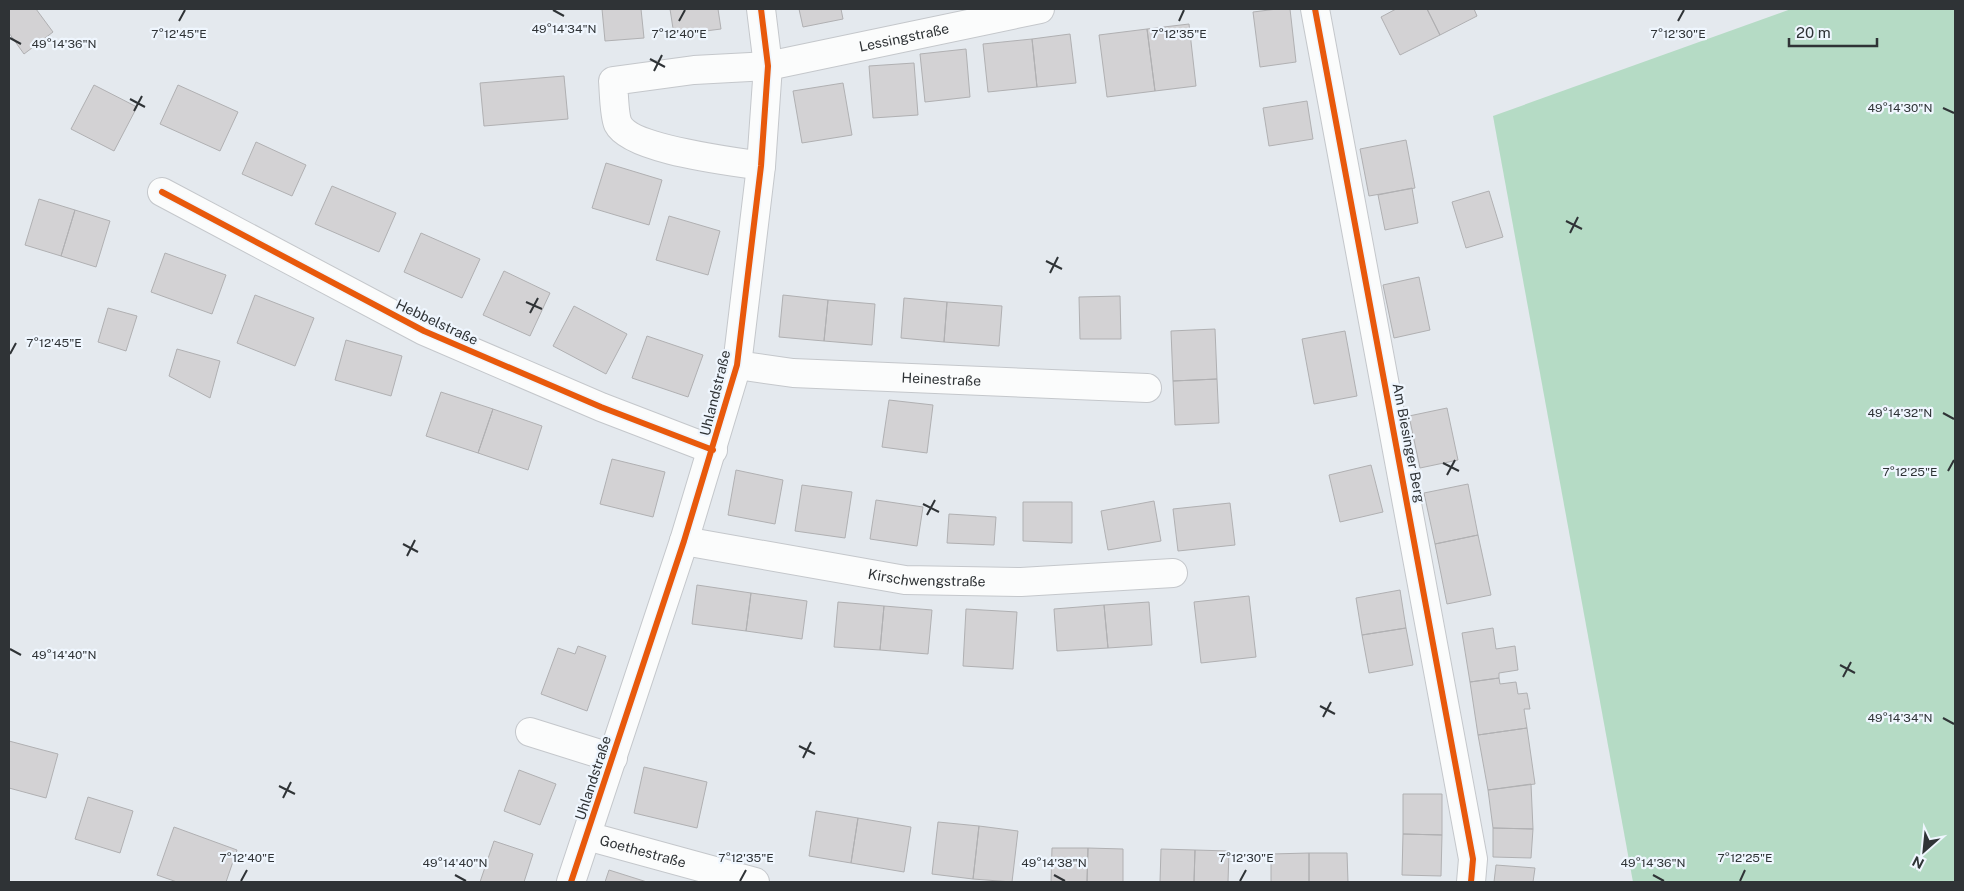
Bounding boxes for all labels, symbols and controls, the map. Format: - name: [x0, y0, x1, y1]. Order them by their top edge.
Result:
- scale bar: [1789, 15, 1876, 47]
- street label: Lessingstraße: [858, 20, 951, 55]
- text: 49°14'34"N: [531, 22, 597, 36]
- text: 20 m: [1796, 24, 1831, 41]
- text: 7°12'45"E: [151, 27, 207, 41]
- text: 7°12'40"E: [651, 27, 707, 41]
- text: 7°12'35"E: [1151, 27, 1207, 41]
- text: 7°12'30"E: [1650, 27, 1706, 41]
- text: 49°14'36"N: [31, 37, 97, 51]
- text: 49°14'30"N: [1868, 101, 1932, 115]
- street label: Hebbelstraße: [393, 296, 481, 348]
- text: 7°12'45"E: [26, 336, 82, 350]
- street label: Uhlandstraße: [697, 348, 733, 438]
- street label: Heinestraße: [901, 370, 982, 389]
- street label: Am Biesinger Berg: [1390, 382, 1429, 504]
- text: 49°14'32"N: [1868, 406, 1932, 420]
- text: 7°12'25"E: [1882, 465, 1938, 479]
- street label: Kirschwengstraße: [867, 566, 986, 589]
- text: 49°14'40"N: [31, 648, 97, 662]
- text: 49°14'34"N: [1867, 711, 1933, 725]
- street label: Uhlandstraße: [572, 734, 614, 822]
- north arrow: [1899, 826, 1949, 876]
- street label: Goethestraße: [598, 832, 688, 871]
- text: 7°12'40"E: [219, 851, 275, 865]
- text: 7°12'35"E: [718, 851, 774, 865]
- text: 7°12'30"E: [1218, 851, 1274, 865]
- text: 7°12'25"E: [1717, 851, 1773, 865]
- text: N: [1910, 853, 1927, 872]
- text: 49°14'40"N: [422, 856, 488, 870]
- text: 49°14'38"N: [1021, 856, 1087, 870]
- text: 49°14'36"N: [1620, 856, 1686, 870]

